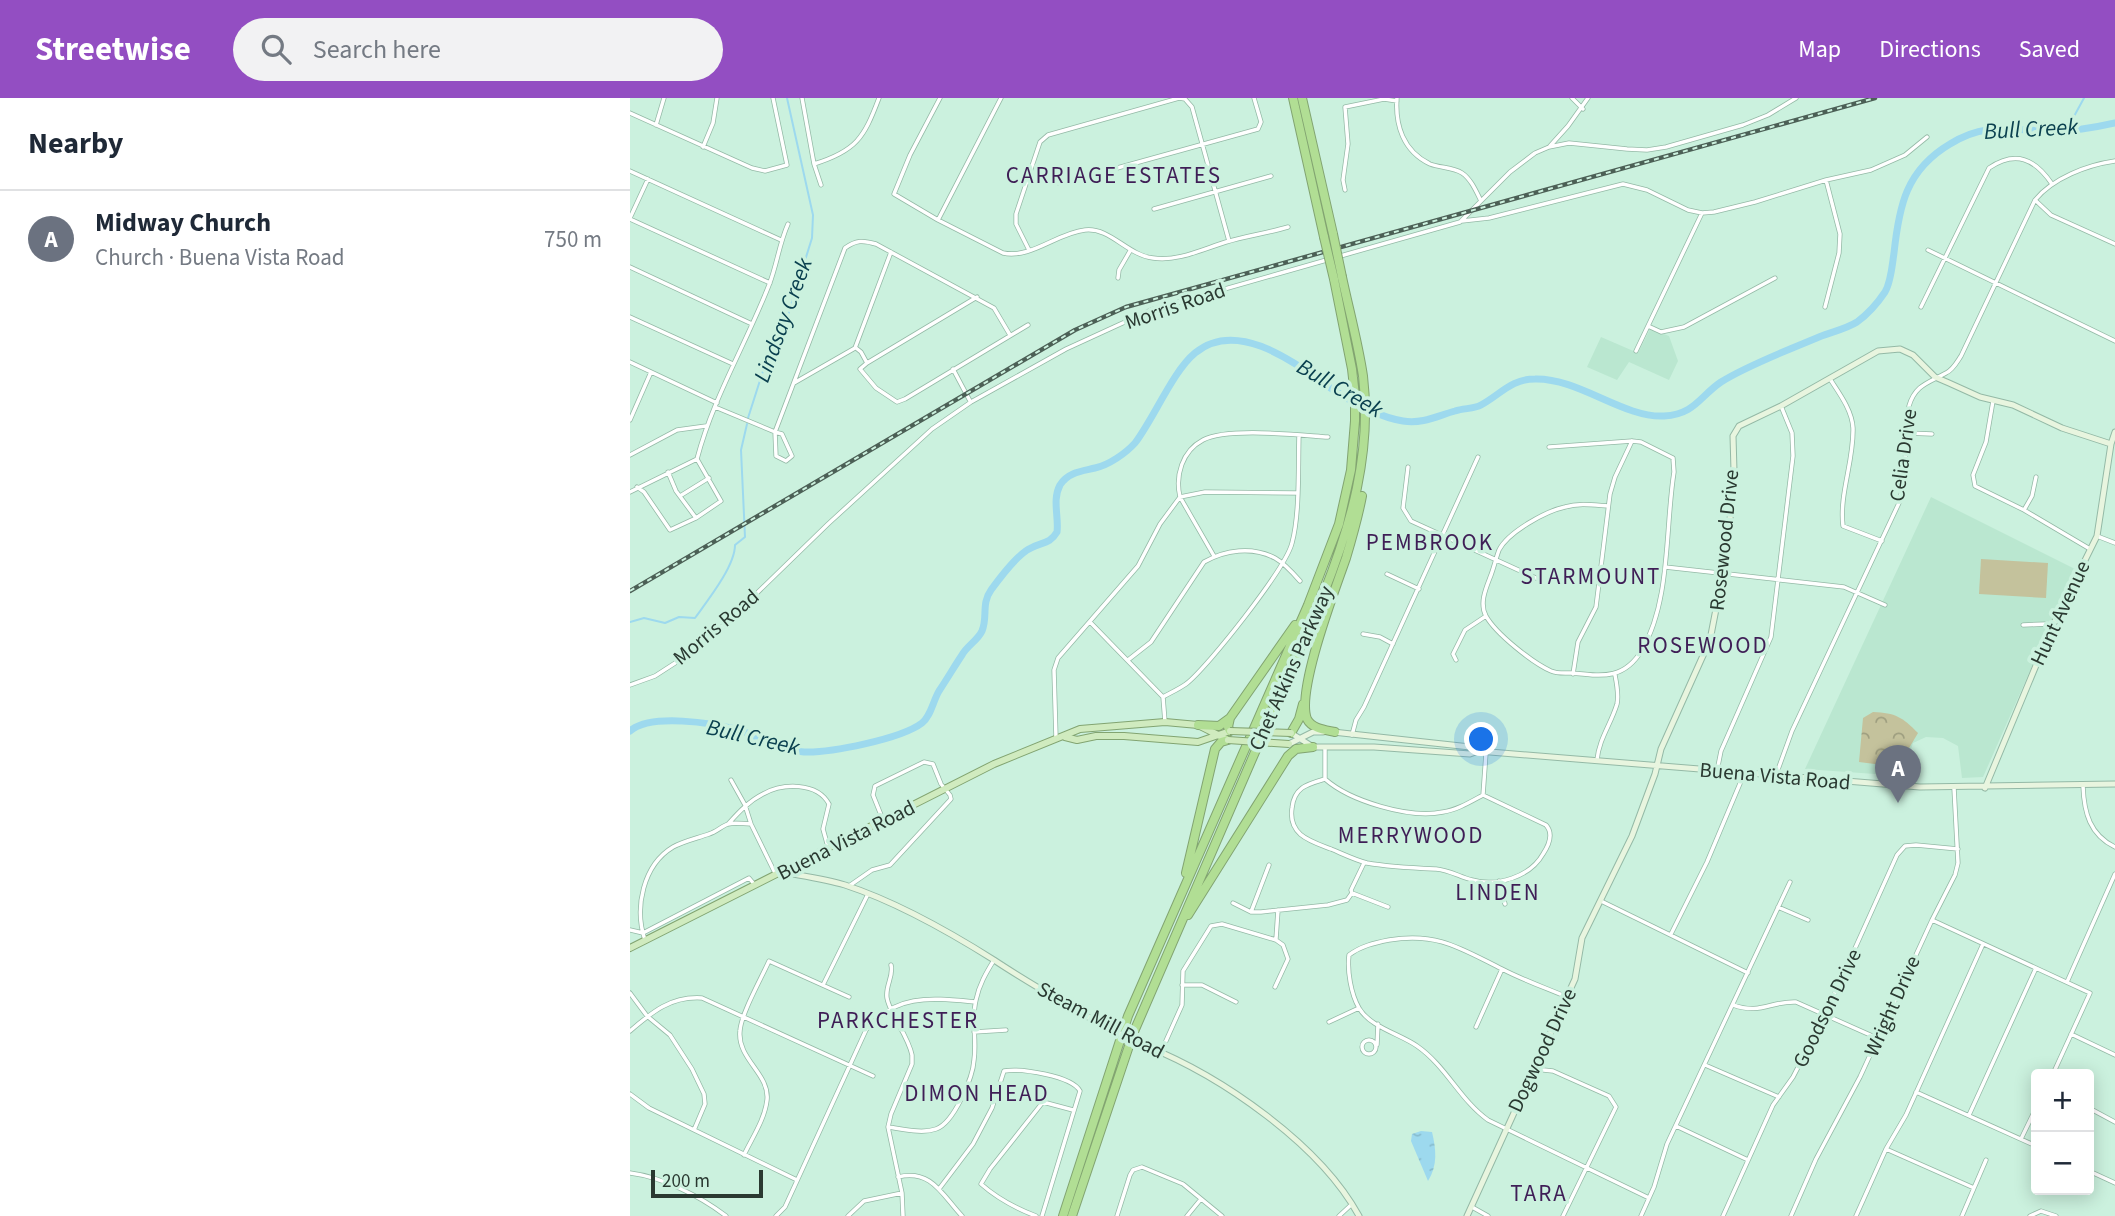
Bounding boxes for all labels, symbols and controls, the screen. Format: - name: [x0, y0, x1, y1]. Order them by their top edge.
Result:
- search box: [233, 18, 723, 81]
- text: Streetwise: [35, 26, 191, 73]
- icon: search: [257, 30, 295, 68]
- text: Search here: [313, 31, 441, 68]
- text: Map: [1798, 32, 1841, 67]
- text: Directions: [1879, 32, 1981, 67]
- text: Saved: [2019, 32, 2080, 67]
- water label: Bull Creek: [1983, 110, 2080, 148]
- text: Nearby: [28, 122, 123, 165]
- district label: CARRIAGE ESTATES: [1006, 159, 1222, 192]
- text: Midway Church: [95, 204, 271, 241]
- text: A: [44, 223, 58, 256]
- text: 750 m: [544, 223, 602, 256]
- text: Church · Buena Vista Road: [95, 241, 345, 274]
- water label: Lindsay Creek: [745, 252, 821, 387]
- street label: Morris Road: [1121, 275, 1229, 337]
- water label: Bull Creek: [1291, 350, 1390, 426]
- street label: Celia Drive: [1882, 407, 1924, 503]
- street label: Rosewood Drive: [1702, 468, 1746, 612]
- district label: PEMBROOK: [1366, 526, 1494, 559]
- street label: Hunt Avenue: [2023, 556, 2097, 670]
- district label: STARMOUNT: [1521, 560, 1661, 593]
- street label: Chet Atkins Parkway: [1241, 581, 1341, 755]
- street label: Morris Road: [666, 582, 766, 672]
- district label: ROSEWOOD: [1637, 629, 1769, 662]
- water label: Bull Creek: [703, 710, 804, 764]
- your location: [1464, 722, 1498, 756]
- pin: A: [1875, 745, 1921, 803]
- street label: Buena Vista Road: [1698, 754, 1852, 798]
- street label: Buena Vista Road: [772, 792, 920, 888]
- district label: MERRYWOOD: [1338, 819, 1484, 852]
- district label: LINDEN: [1455, 876, 1541, 909]
- street label: Goodson Drive: [1785, 944, 1869, 1072]
- street label: Wright Drive: [1856, 951, 1928, 1061]
- street label: Steam Mill Road: [1032, 974, 1170, 1066]
- street label: Dogwood Drive: [1500, 983, 1584, 1117]
- district label: PARKCHESTER: [817, 1004, 979, 1037]
- map controls: [2031, 1069, 2094, 1195]
- button: +: [2031, 1069, 2094, 1132]
- district label: DIMON HEAD: [904, 1077, 1050, 1110]
- button: −: [2031, 1132, 2094, 1195]
- scale bar: [651, 1167, 763, 1199]
- text: 200 m: [662, 1168, 710, 1195]
- district label: TARA: [1510, 1177, 1568, 1210]

